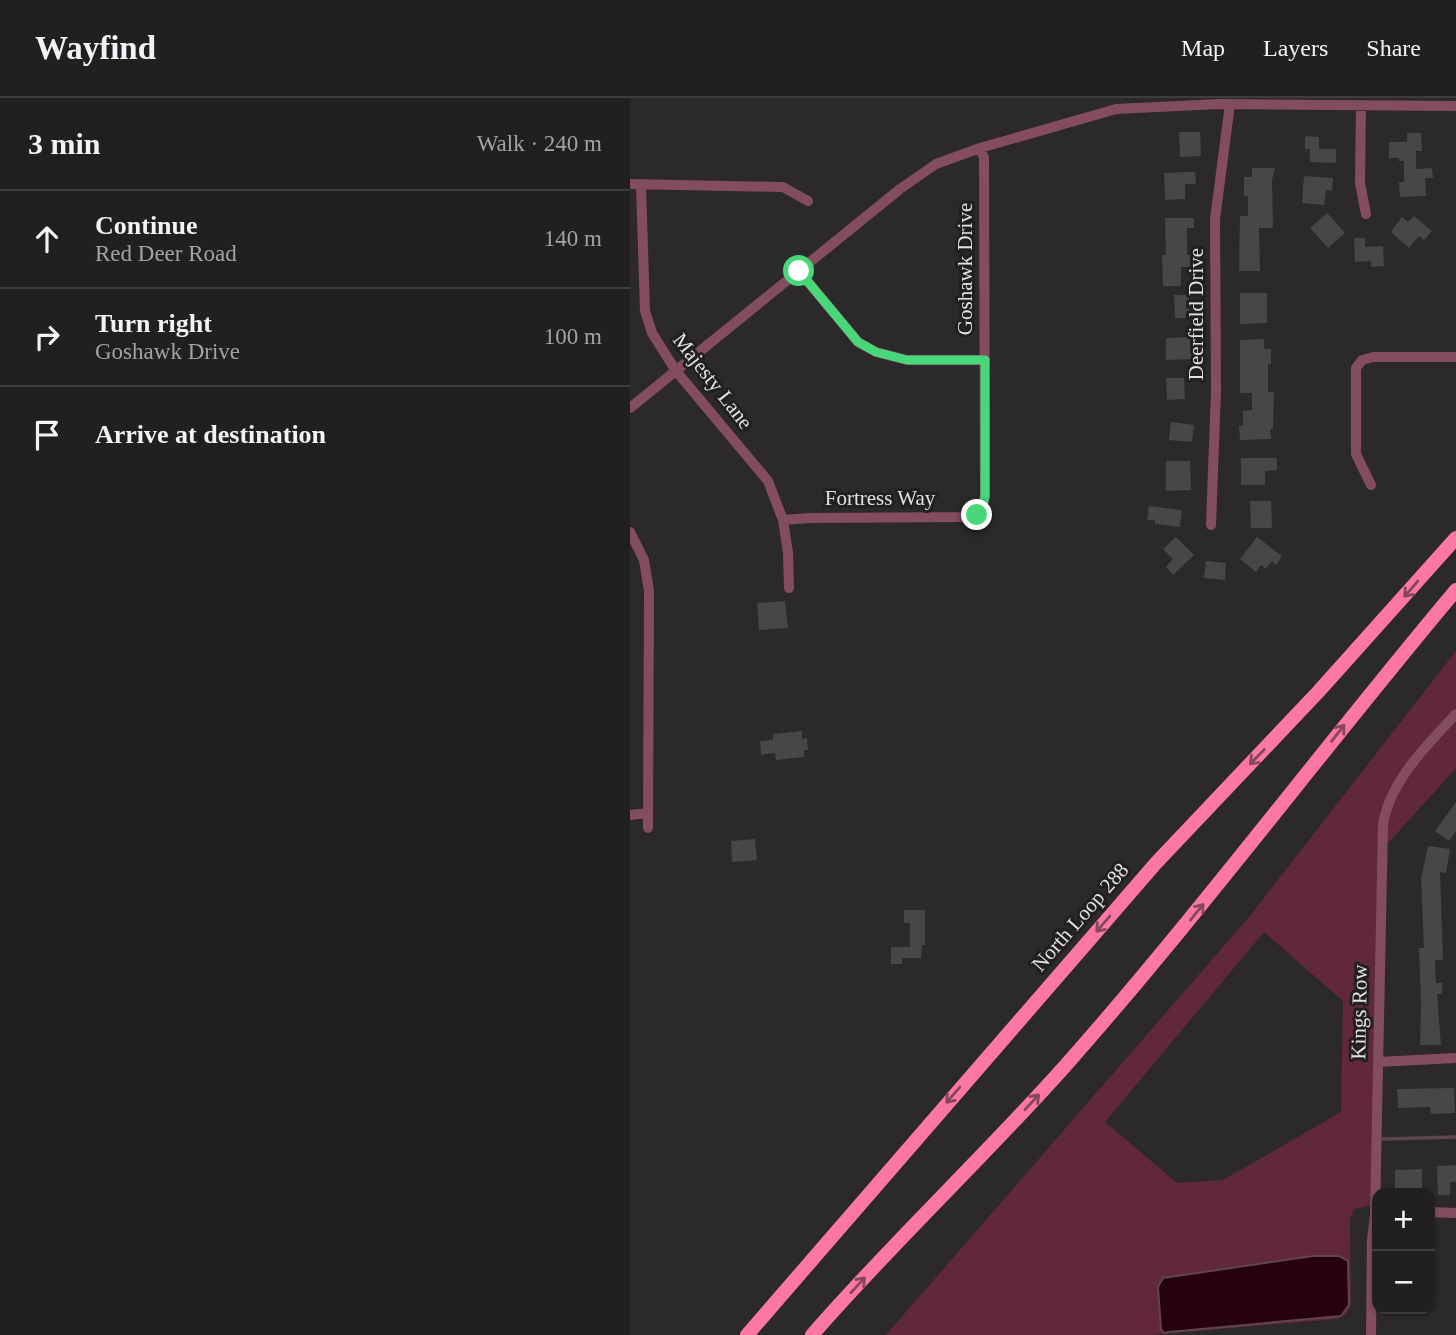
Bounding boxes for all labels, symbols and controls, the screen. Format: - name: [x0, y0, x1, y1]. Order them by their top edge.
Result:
- text: Wayfind: [35, 30, 156, 66]
- text: Map: [1181, 35, 1225, 61]
- text: Layers: [1263, 35, 1328, 61]
- text: Share: [1366, 35, 1421, 61]
- text: 3 min: [28, 127, 101, 160]
- text: Walk · 240 m: [477, 131, 602, 156]
- street label: Goshawk Drive: [953, 203, 977, 335]
- text: Continue: [95, 211, 198, 240]
- icon: ahead: [28, 220, 66, 258]
- text: 140 m: [544, 226, 602, 251]
- text: Red Deer Road: [95, 241, 237, 266]
- street label: Deerfield Drive: [1184, 248, 1208, 380]
- route start: [783, 255, 814, 286]
- text: Turn right: [95, 309, 212, 338]
- icon: right: [28, 318, 66, 356]
- text: 100 m: [544, 324, 602, 349]
- street label: Majesty Lane: [668, 328, 758, 434]
- text: Goshawk Drive: [95, 339, 240, 364]
- icon: arrive: [28, 416, 66, 454]
- text: Arrive at destination: [95, 420, 326, 449]
- street label: Fortress Way: [825, 486, 936, 510]
- route end: [961, 499, 992, 530]
- one-way arrow: [1403, 580, 1419, 598]
- one-way arrow: [1330, 725, 1346, 743]
- one-way arrow: [1249, 748, 1266, 765]
- street label: North Loop 288: [1027, 858, 1133, 976]
- one-way arrow: [1189, 903, 1204, 921]
- one-way arrow: [1095, 914, 1111, 932]
- street label: Kings Row: [1346, 963, 1372, 1060]
- one-way arrow: [945, 1086, 961, 1104]
- one-way arrow: [1023, 1094, 1040, 1111]
- map controls: [1372, 1188, 1435, 1314]
- button: +: [1372, 1188, 1435, 1251]
- button: −: [1372, 1251, 1435, 1314]
- one-way arrow: [850, 1276, 866, 1294]

